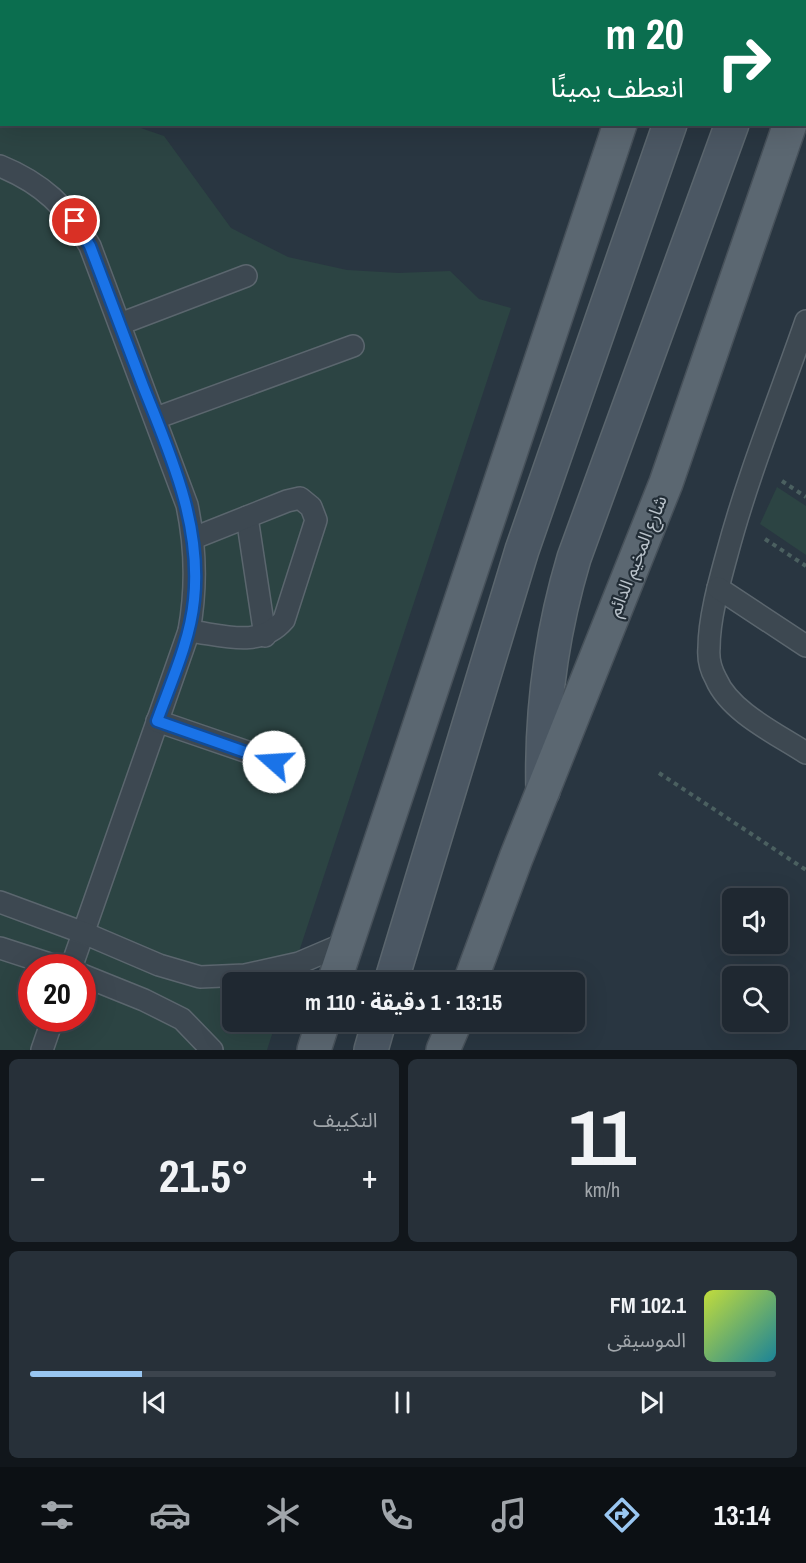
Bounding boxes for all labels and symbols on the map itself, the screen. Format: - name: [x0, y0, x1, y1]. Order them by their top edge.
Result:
- pin: [49, 195, 100, 246]
- street label: شارع المخيم الدائم: [601, 492, 675, 621]
- position arrow: [242, 730, 306, 794]
- speed limit sign: 20: [18, 954, 96, 1032]

